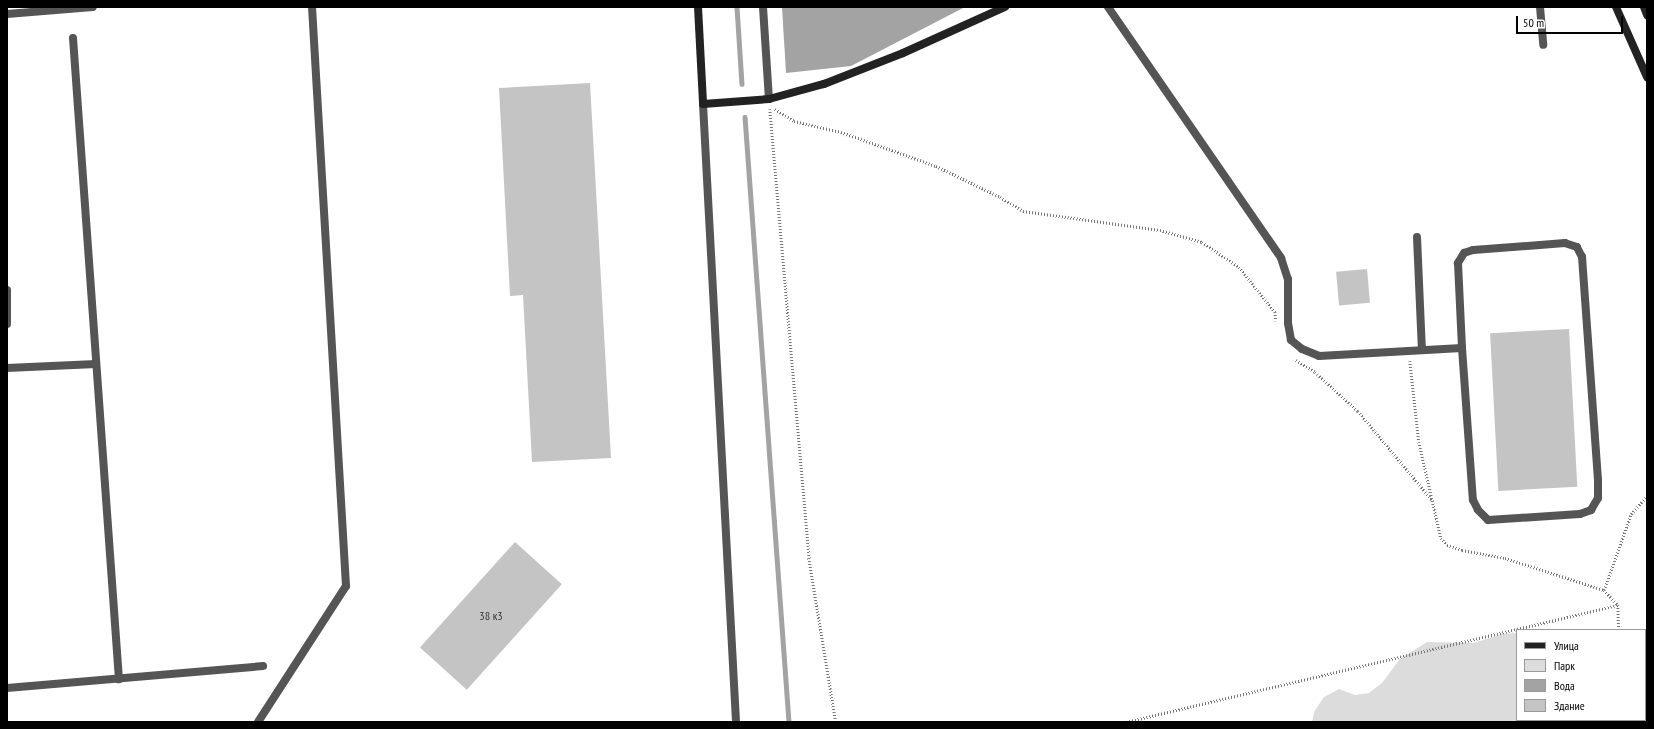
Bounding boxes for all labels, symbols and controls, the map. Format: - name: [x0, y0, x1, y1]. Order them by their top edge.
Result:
- scale bar: [1518, 8, 1625, 34]
- text: 50 m: [1523, 15, 1544, 30]
- house number: 38 к3: [479, 609, 503, 623]
- legend: [1516, 629, 1646, 721]
- text: Улица: [1554, 638, 1579, 653]
- text: Парк: [1554, 658, 1575, 673]
- text: Вода: [1554, 678, 1575, 693]
- text: Здание: [1554, 698, 1585, 713]

